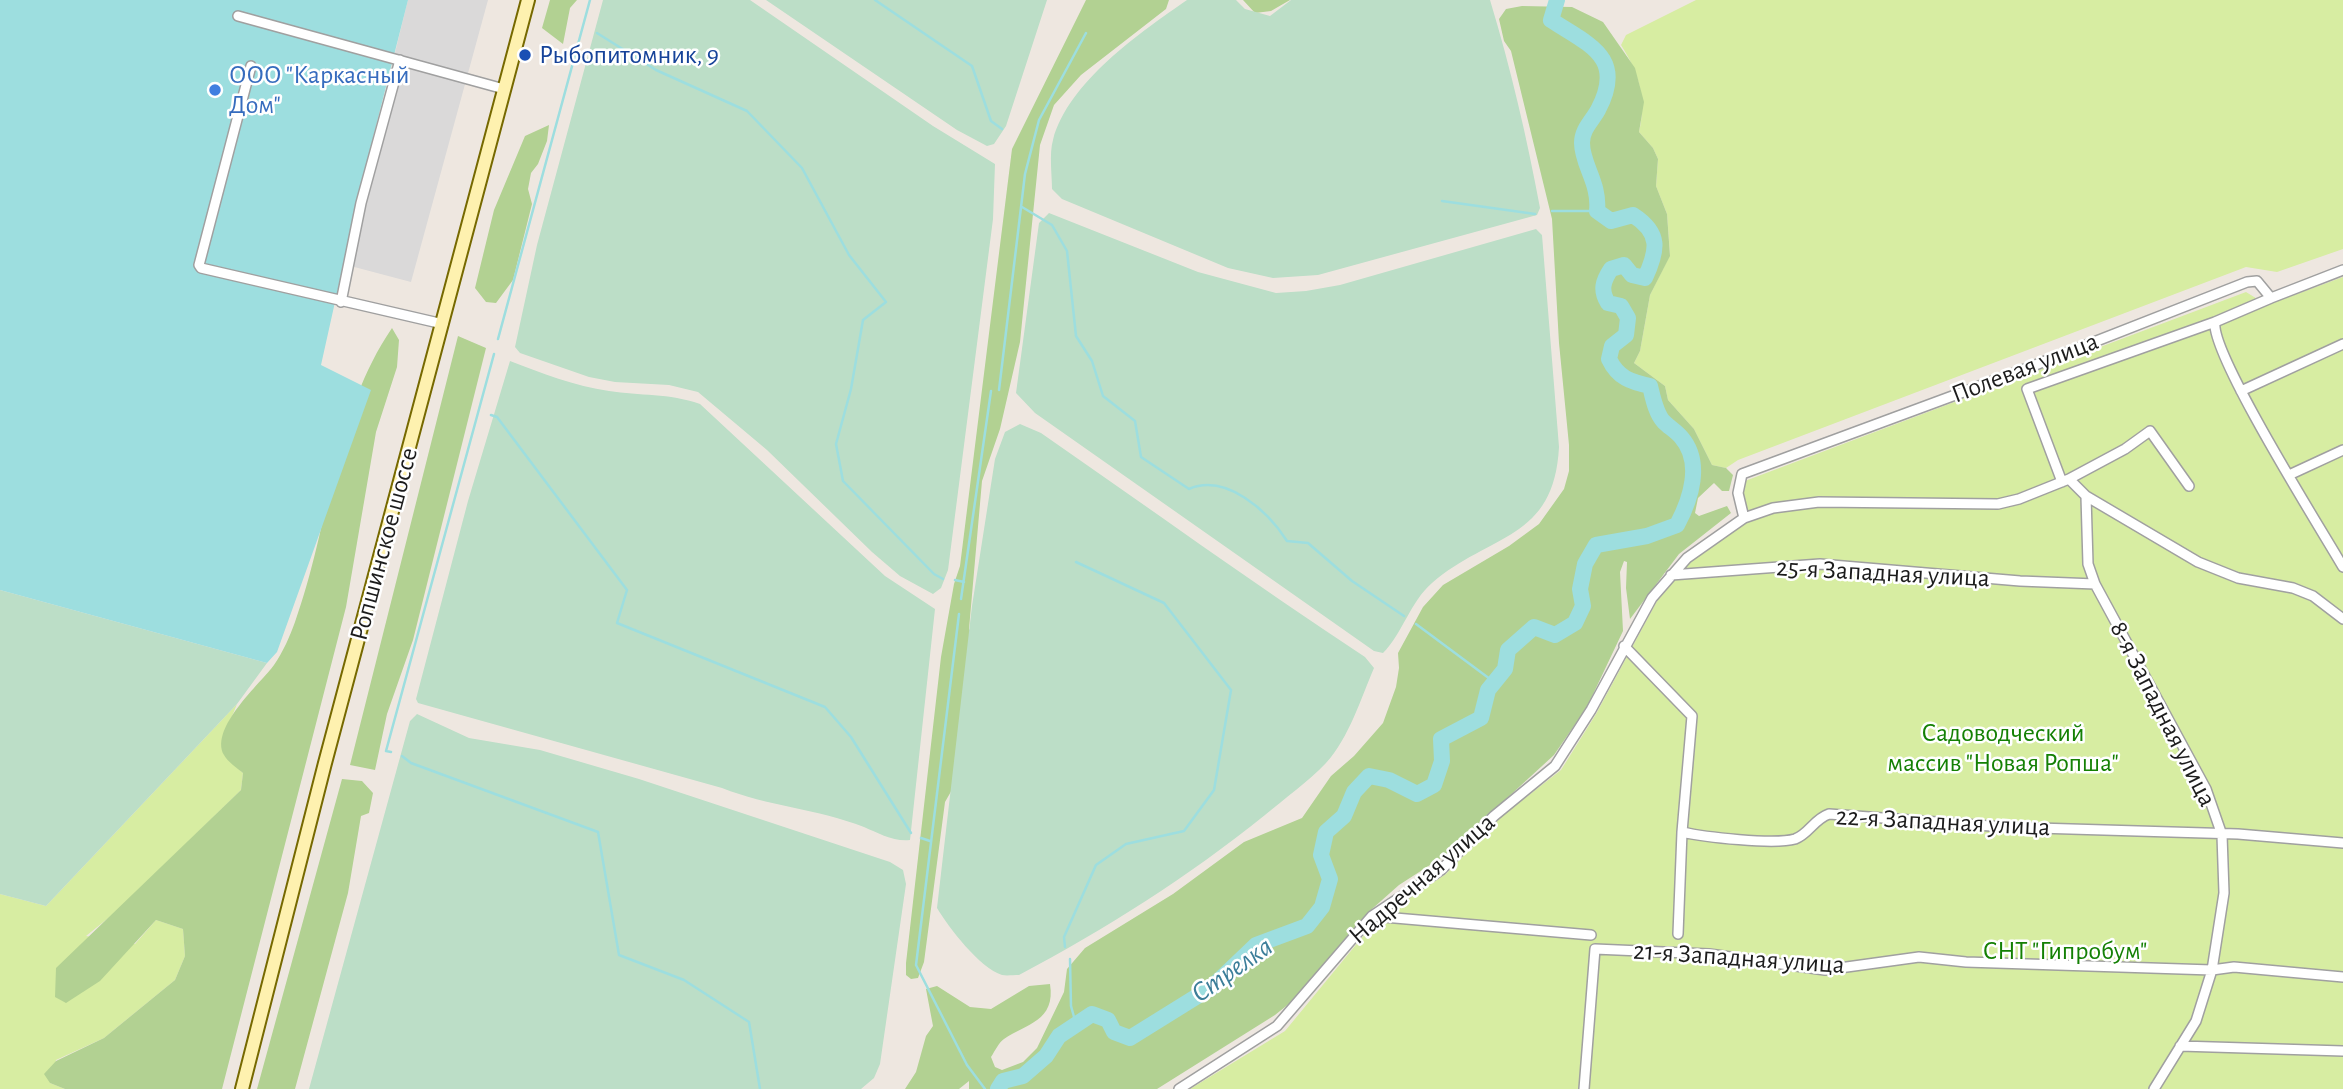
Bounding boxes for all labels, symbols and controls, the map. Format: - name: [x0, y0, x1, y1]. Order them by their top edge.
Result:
- place label: Рыбопитомник, 9: [539, 39, 719, 71]
- marker: Рыбопитомник, 9: [517, 47, 533, 63]
- place label: ООО "Каркасный Дом": [229, 59, 410, 120]
- marker: ООО "Каркасный Дом": [207, 82, 223, 98]
- street label: Полевая улица: [1947, 326, 2103, 410]
- street label: Ропшинское шоссе: [343, 444, 425, 644]
- street label: 25-я Западная улица: [1775, 552, 1991, 594]
- street label: 8-я Западная улица: [2103, 616, 2223, 812]
- park label: Садоводческий массив "Новая Ропша": [1887, 717, 2119, 778]
- street label: 22-я Западная улица: [1835, 801, 2051, 843]
- street label: Надречная улица: [1342, 807, 1502, 951]
- water label: Стрелка: [1185, 930, 1279, 1010]
- street label: 21-я Западная улица: [1632, 935, 1846, 981]
- park label: СНТ "Гипробум": [1983, 935, 2147, 967]

